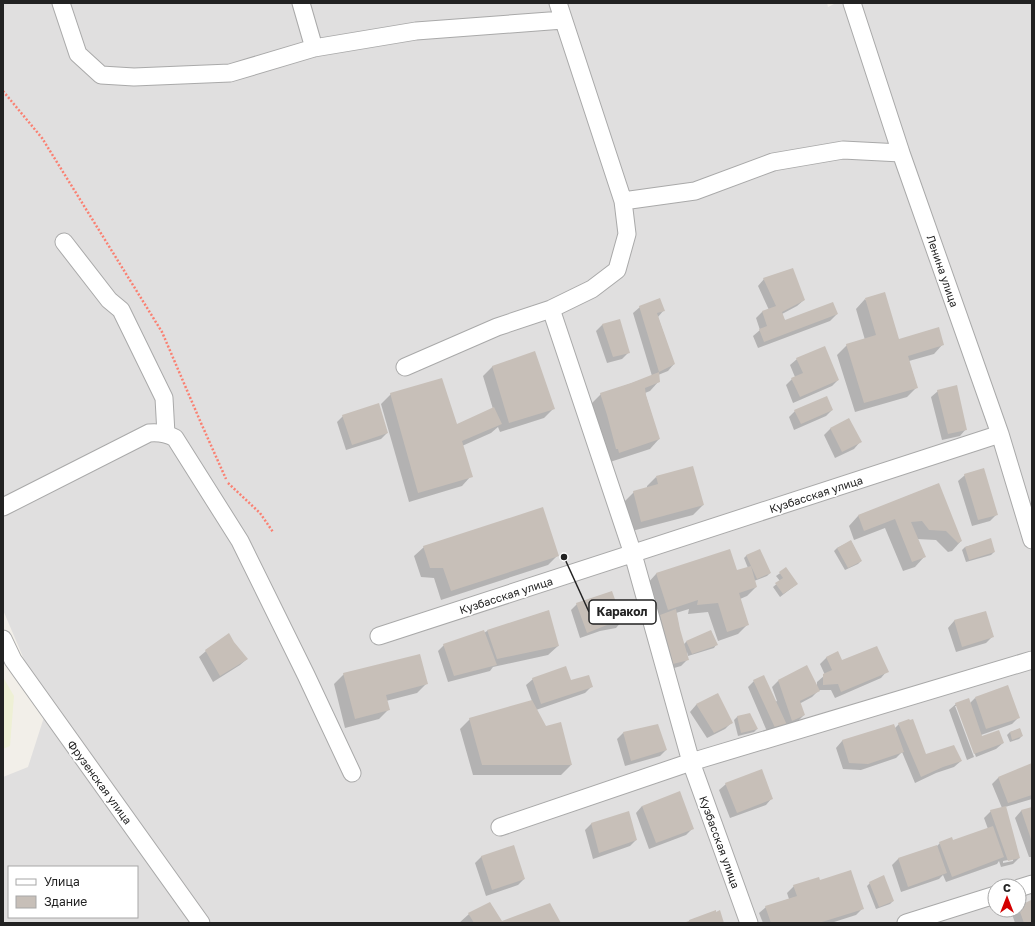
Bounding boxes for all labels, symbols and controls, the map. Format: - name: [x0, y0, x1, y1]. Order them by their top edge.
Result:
- street label: Ленина улица: [925, 233, 961, 309]
- street label: Кузбасская улица: [768, 473, 864, 515]
- street label: Кузбасская улица: [458, 574, 554, 616]
- callout: Каракол: [589, 600, 656, 624]
- text: Каракол: [597, 604, 647, 619]
- street label: Фрузенская улица: [65, 738, 135, 826]
- street label: Кузбасская улица: [697, 794, 743, 890]
- legend: [8, 866, 138, 918]
- text: Улица: [44, 874, 80, 889]
- north arrow: [987, 878, 1027, 918]
- text: С: [1003, 881, 1011, 894]
- text: Здание: [44, 894, 87, 909]

